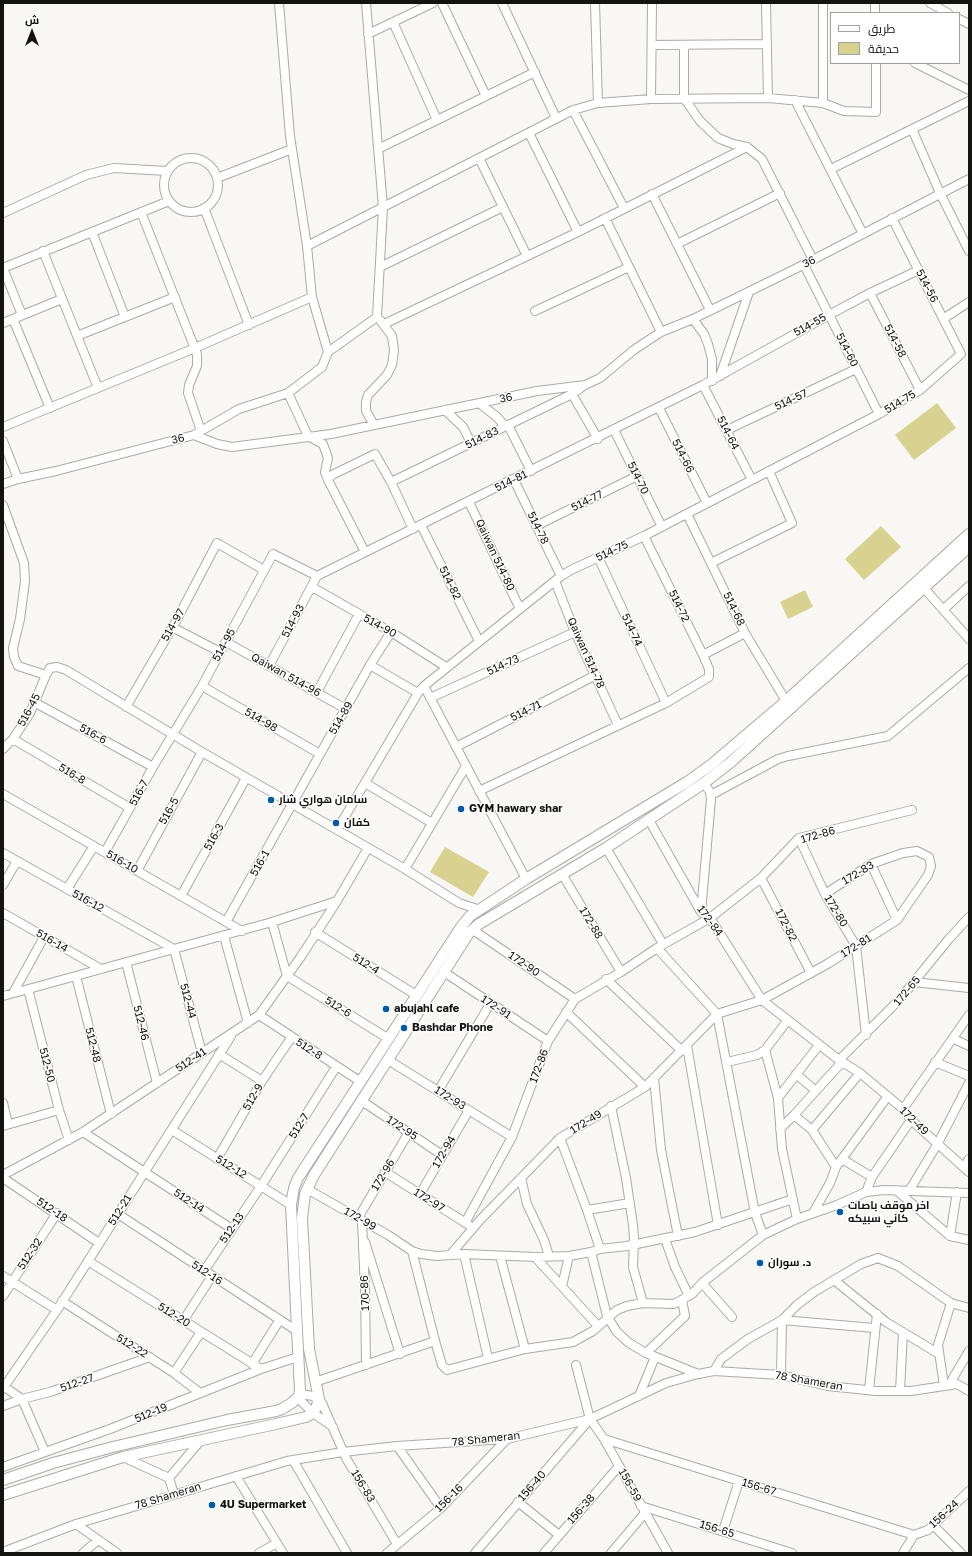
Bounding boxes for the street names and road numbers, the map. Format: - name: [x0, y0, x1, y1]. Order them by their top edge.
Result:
- street label: 36: [800, 253, 818, 271]
- street label: 514-56: [913, 267, 941, 305]
- street label: 514-55: [791, 311, 829, 339]
- street label: 514-58: [881, 322, 909, 360]
- street label: 514-60: [833, 331, 861, 369]
- street label: 514-57: [772, 387, 810, 413]
- street label: 514-75: [882, 388, 918, 416]
- street label: 36: [498, 390, 514, 406]
- street label: 514-64: [714, 414, 742, 452]
- street label: 514-83: [463, 424, 501, 452]
- street label: 36: [170, 431, 186, 447]
- street label: 514-66: [669, 437, 697, 475]
- street label: 514-70: [624, 460, 652, 496]
- street label: 514-81: [493, 467, 529, 495]
- street label: 514-77: [569, 488, 605, 514]
- street label: 514-78: [525, 510, 551, 546]
- street label: Qaiwan 514-80: [473, 517, 517, 593]
- street label: 514-75: [594, 538, 630, 564]
- street label: 514-82: [436, 564, 464, 602]
- street label: 514-72: [666, 588, 692, 624]
- street label: 514-68: [720, 590, 748, 628]
- street label: 514-93: [279, 602, 307, 640]
- street label: 514-97: [159, 607, 187, 643]
- street label: 514-90: [361, 611, 399, 641]
- street label: 514-74: [619, 612, 645, 648]
- street label: Qaiwan 514-78: [564, 616, 608, 690]
- street label: 514-95: [210, 626, 238, 664]
- street label: Qaiwan 514-96: [249, 650, 323, 700]
- street label: 514-73: [485, 652, 521, 678]
- street label: 516-45: [15, 691, 43, 729]
- street label: 514-71: [508, 698, 544, 724]
- street label: 514-89: [326, 699, 356, 737]
- street label: 514-98: [242, 705, 280, 735]
- street label: 516-6: [77, 721, 109, 747]
- street label: 516-8: [56, 761, 88, 787]
- street label: 516-7: [127, 778, 151, 808]
- street label: 516-5: [156, 795, 182, 827]
- street label: 516-3: [201, 821, 227, 853]
- street label: 172-86: [799, 824, 837, 846]
- street label: 516-10: [104, 848, 140, 876]
- street label: 516-1: [247, 848, 273, 878]
- street label: 172-83: [840, 858, 876, 888]
- street label: 516-12: [70, 887, 106, 915]
- street label: 172-80: [821, 892, 851, 930]
- street label: 172-84: [694, 903, 726, 939]
- street label: 172-88: [576, 905, 606, 941]
- street label: 172-82: [772, 906, 800, 944]
- street label: 516-14: [34, 927, 70, 955]
- street label: 172-81: [838, 931, 874, 961]
- street label: 172-90: [506, 949, 542, 979]
- street label: 512-4: [350, 951, 382, 977]
- street label: 172-65: [891, 973, 923, 1009]
- street label: 512-44: [177, 982, 199, 1020]
- street label: 172-91: [478, 992, 514, 1022]
- street label: 512-6: [322, 994, 354, 1020]
- street label: 512-46: [130, 1004, 152, 1042]
- street label: 512-48: [82, 1026, 104, 1064]
- street label: 512-8: [293, 1036, 325, 1062]
- street label: 512-41: [173, 1045, 209, 1075]
- street label: 512-50: [36, 1046, 58, 1084]
- street label: 172-86: [527, 1047, 551, 1085]
- street label: 512-9: [240, 1081, 266, 1113]
- street label: 172-93: [432, 1083, 468, 1113]
- street label: 172-49: [897, 1104, 931, 1138]
- street label: 172-49: [568, 1107, 604, 1137]
- street label: 512-7: [286, 1111, 312, 1141]
- street label: 172-95: [384, 1113, 420, 1143]
- street label: 172-94: [430, 1134, 458, 1170]
- street label: 512-12: [213, 1152, 249, 1182]
- street label: 172-96: [368, 1157, 398, 1193]
- street label: 172-97: [411, 1185, 447, 1215]
- street label: 512-14: [171, 1186, 207, 1216]
- street label: 512-21: [105, 1192, 135, 1228]
- street label: 512-18: [34, 1195, 70, 1225]
- street label: 172-99: [342, 1205, 378, 1233]
- street label: 512-13: [217, 1210, 247, 1246]
- street label: 512-32: [15, 1236, 45, 1272]
- street label: 512-16: [189, 1258, 225, 1288]
- street label: 170-86: [358, 1275, 372, 1311]
- street label: 512-20: [155, 1300, 193, 1330]
- street label: 512-22: [114, 1331, 150, 1361]
- street label: 78 Shameran: [774, 1369, 844, 1393]
- street label: 512-27: [59, 1371, 95, 1395]
- street label: 512-19: [133, 1400, 169, 1426]
- street label: 78 Shameran: [451, 1429, 521, 1449]
- street label: 156-59: [616, 1466, 644, 1504]
- street label: 156-83: [348, 1467, 378, 1505]
- street label: 156-40: [515, 1468, 549, 1504]
- street label: 156-67: [740, 1476, 778, 1498]
- street label: 78 Shameran: [133, 1480, 203, 1512]
- street label: 156-16: [432, 1481, 466, 1515]
- street label: 156-38: [564, 1491, 598, 1527]
- street label: 156-24: [926, 1497, 962, 1531]
- street label: 156-65: [698, 1517, 736, 1541]

